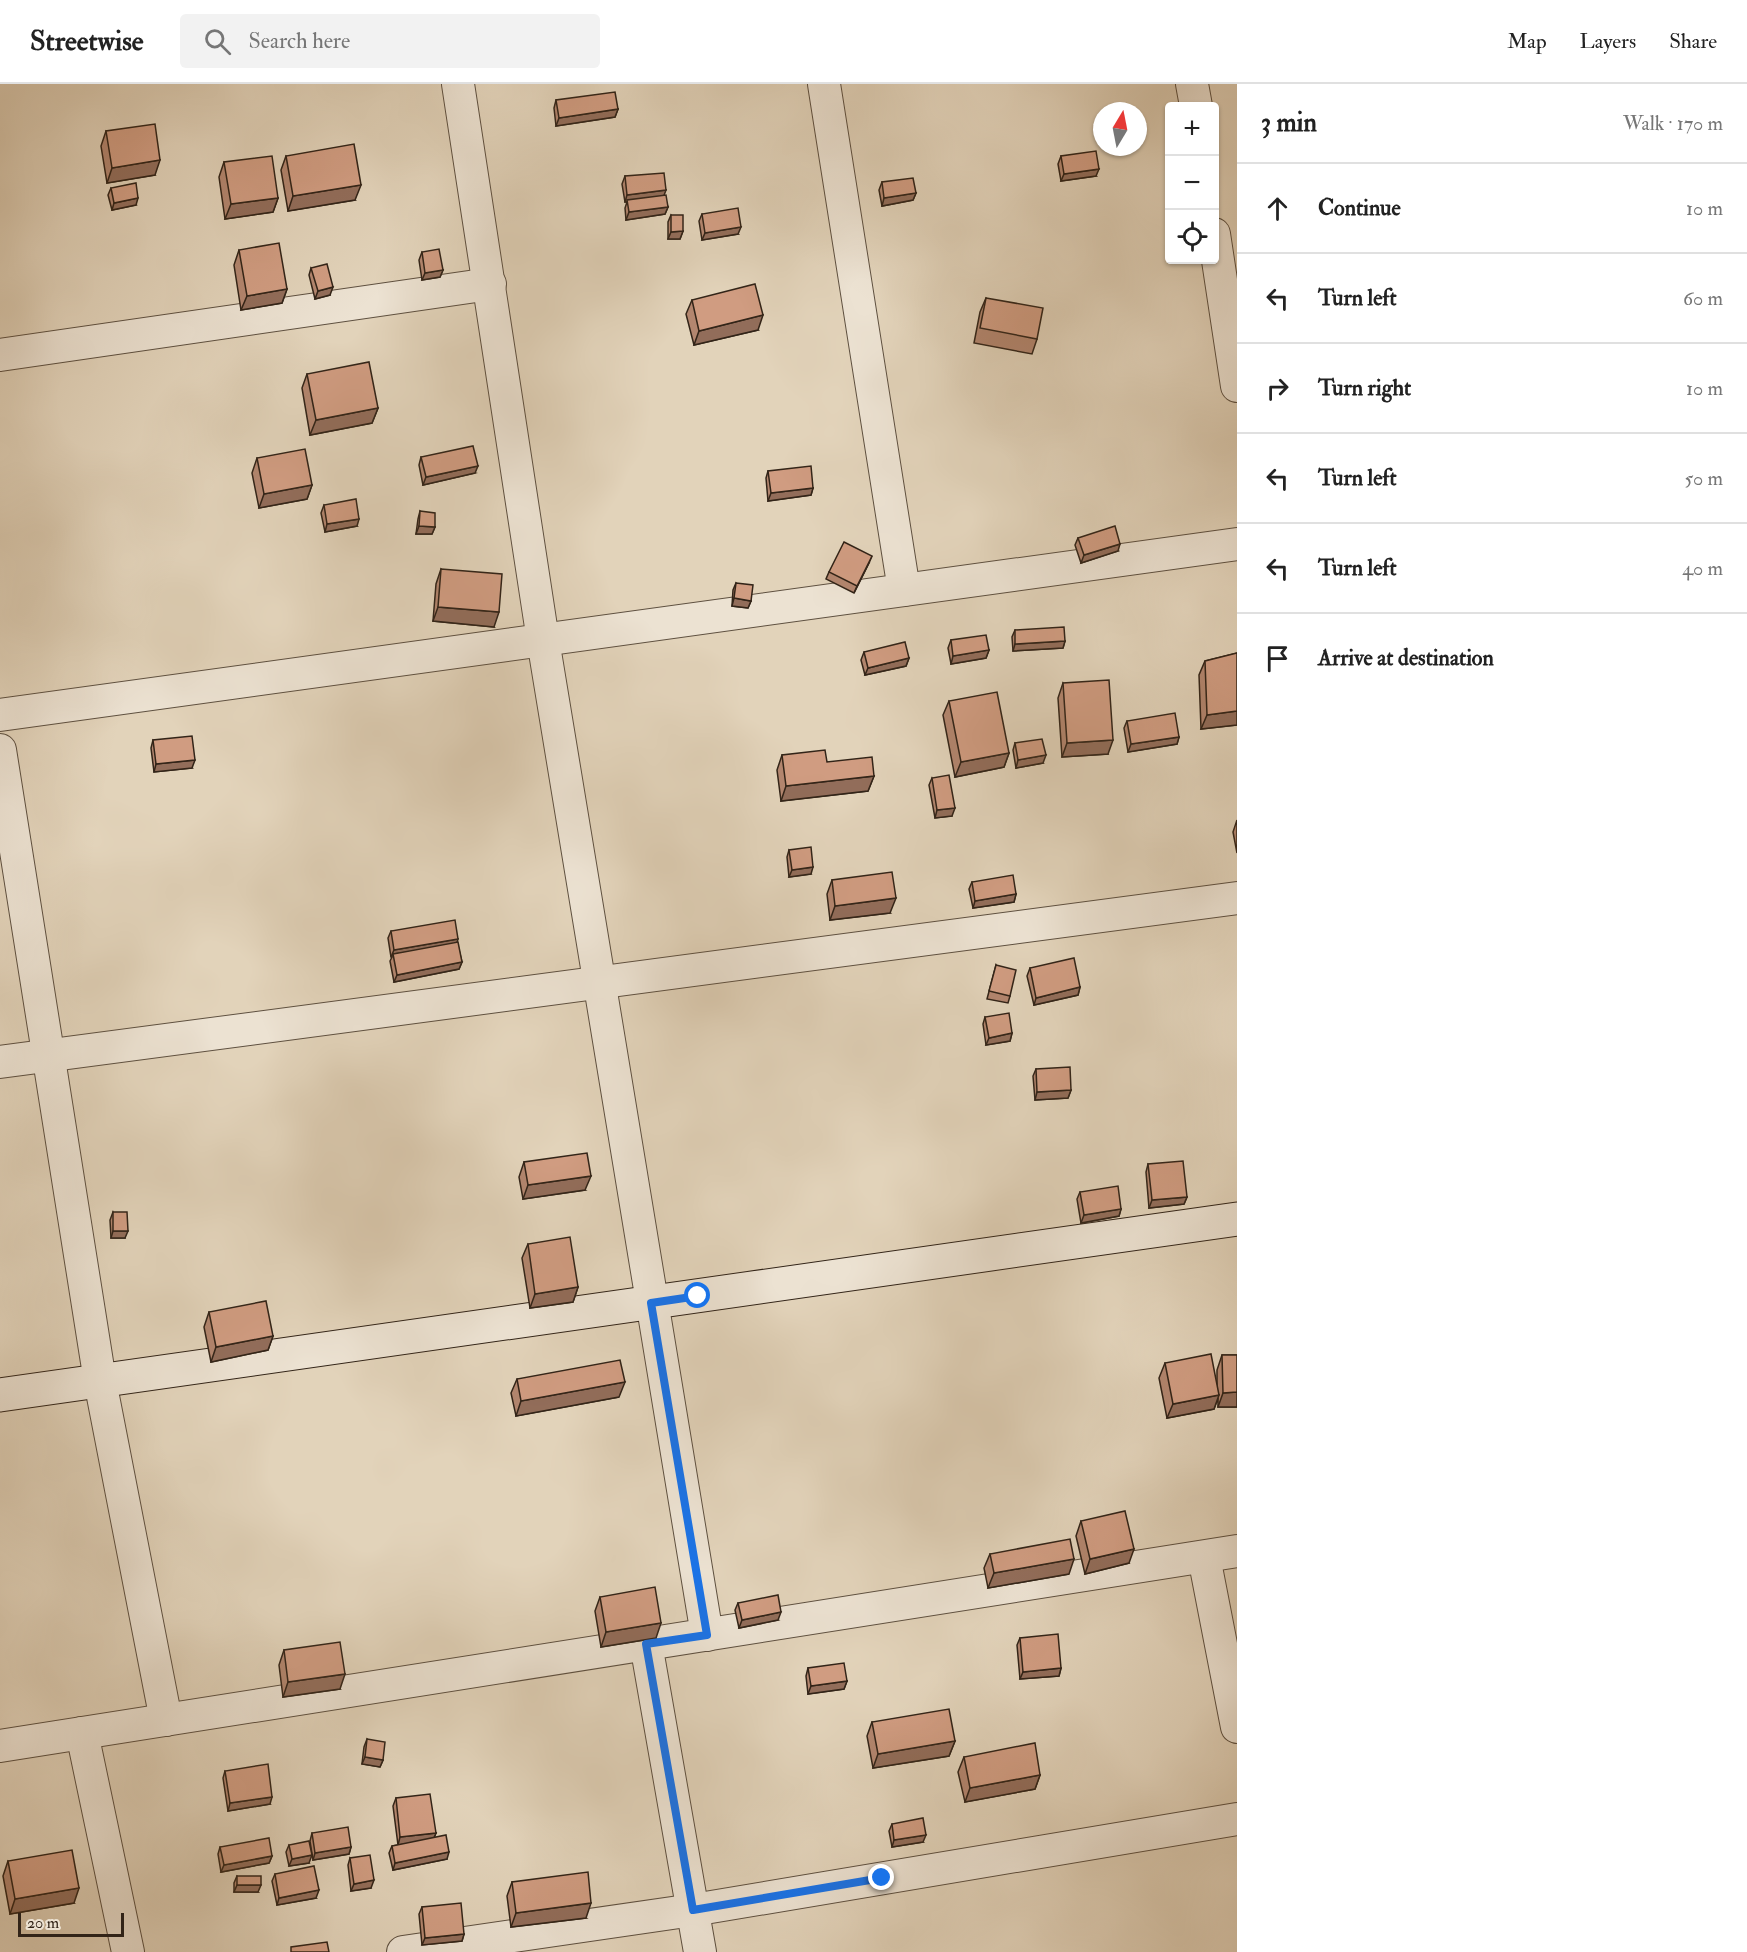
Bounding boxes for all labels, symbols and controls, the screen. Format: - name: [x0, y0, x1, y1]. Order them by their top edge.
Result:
- search box: [180, 14, 600, 68]
- text: Streetwise: [30, 24, 144, 59]
- icon: search: [201, 25, 234, 58]
- text: Search here: [249, 27, 350, 55]
- text: Map: [1507, 28, 1547, 55]
- text: Layers: [1580, 28, 1636, 55]
- text: Share: [1669, 28, 1717, 55]
- north arrow: [1093, 102, 1147, 156]
- map controls: [1165, 102, 1219, 264]
- button: +: [1165, 102, 1219, 156]
- text: 3 min: [1261, 107, 1317, 139]
- text: Walk · 170 m: [1623, 111, 1723, 136]
- button: −: [1165, 156, 1219, 210]
- icon: ahead: [1261, 192, 1294, 225]
- text: Continue: [1318, 194, 1401, 222]
- text: 10 m: [1686, 196, 1723, 221]
- button: locate: [1165, 210, 1219, 264]
- icon: left: [1261, 282, 1294, 315]
- text: Turn left: [1318, 284, 1397, 312]
- text: 60 m: [1683, 286, 1723, 311]
- icon: right: [1261, 372, 1294, 405]
- text: Turn right: [1318, 374, 1411, 402]
- text: 10 m: [1686, 376, 1723, 401]
- icon: left: [1261, 462, 1294, 495]
- text: Turn left: [1318, 464, 1397, 492]
- text: 50 m: [1684, 466, 1723, 491]
- icon: left: [1261, 552, 1294, 585]
- text: Turn left: [1318, 554, 1397, 582]
- text: 40 m: [1682, 556, 1723, 581]
- icon: arrive: [1261, 642, 1294, 675]
- text: Arrive at destination: [1318, 644, 1494, 672]
- route start: [684, 1282, 710, 1308]
- route end: [868, 1864, 894, 1890]
- scale bar: [18, 1910, 124, 1938]
- text: 20 m: [27, 1913, 59, 1933]

